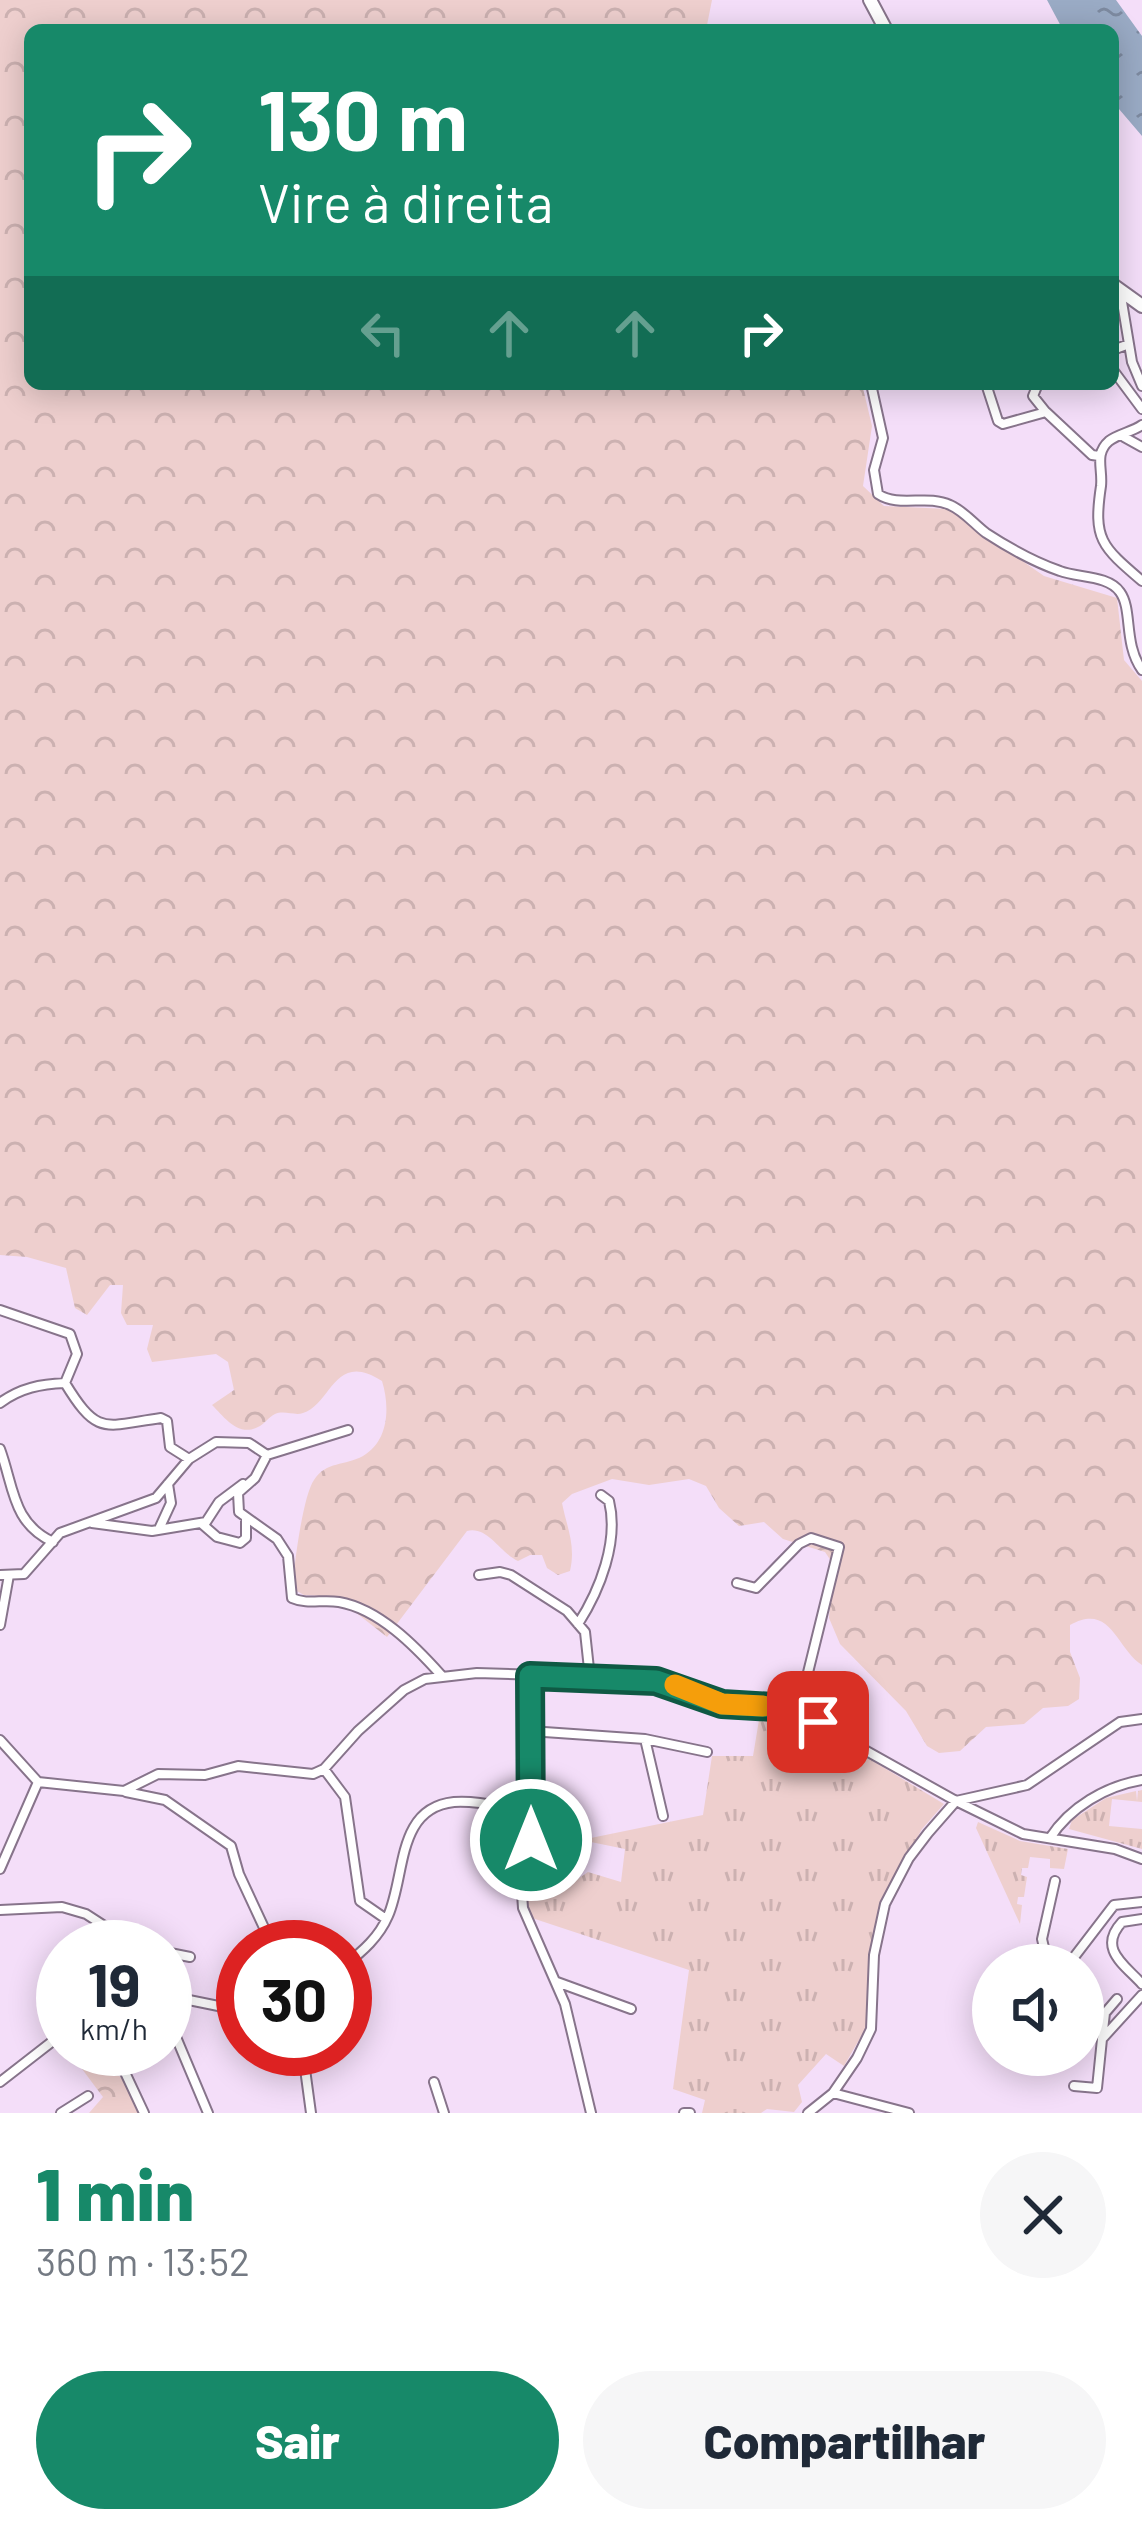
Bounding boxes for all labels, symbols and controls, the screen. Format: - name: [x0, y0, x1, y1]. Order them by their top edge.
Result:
- text: 130 m: [258, 67, 468, 168]
- icon: right: [60, 72, 216, 228]
- text: Vire à direita: [258, 169, 553, 234]
- icon: left: [350, 300, 416, 366]
- icon: ahead: [476, 300, 542, 366]
- icon: ahead: [602, 300, 668, 366]
- icon: right: [728, 300, 794, 366]
- pin: [767, 1671, 869, 1773]
- icon: arrive: [785, 1689, 851, 1755]
- position arrow: [468, 1777, 594, 1903]
- speed limit sign: 30: [216, 1920, 372, 2076]
- map controls: [972, 1944, 1104, 2076]
- button: sound: [972, 1944, 1104, 2076]
- text: 19: [87, 1947, 141, 2019]
- text: km/h: [80, 2010, 148, 2046]
- text: 1 min: [36, 2149, 194, 2235]
- button: close: [980, 2152, 1106, 2278]
- text: 360 m · 13:52: [36, 2237, 250, 2284]
- button: Sair: [36, 2371, 559, 2509]
- button: Compartilhar: [583, 2371, 1106, 2509]

